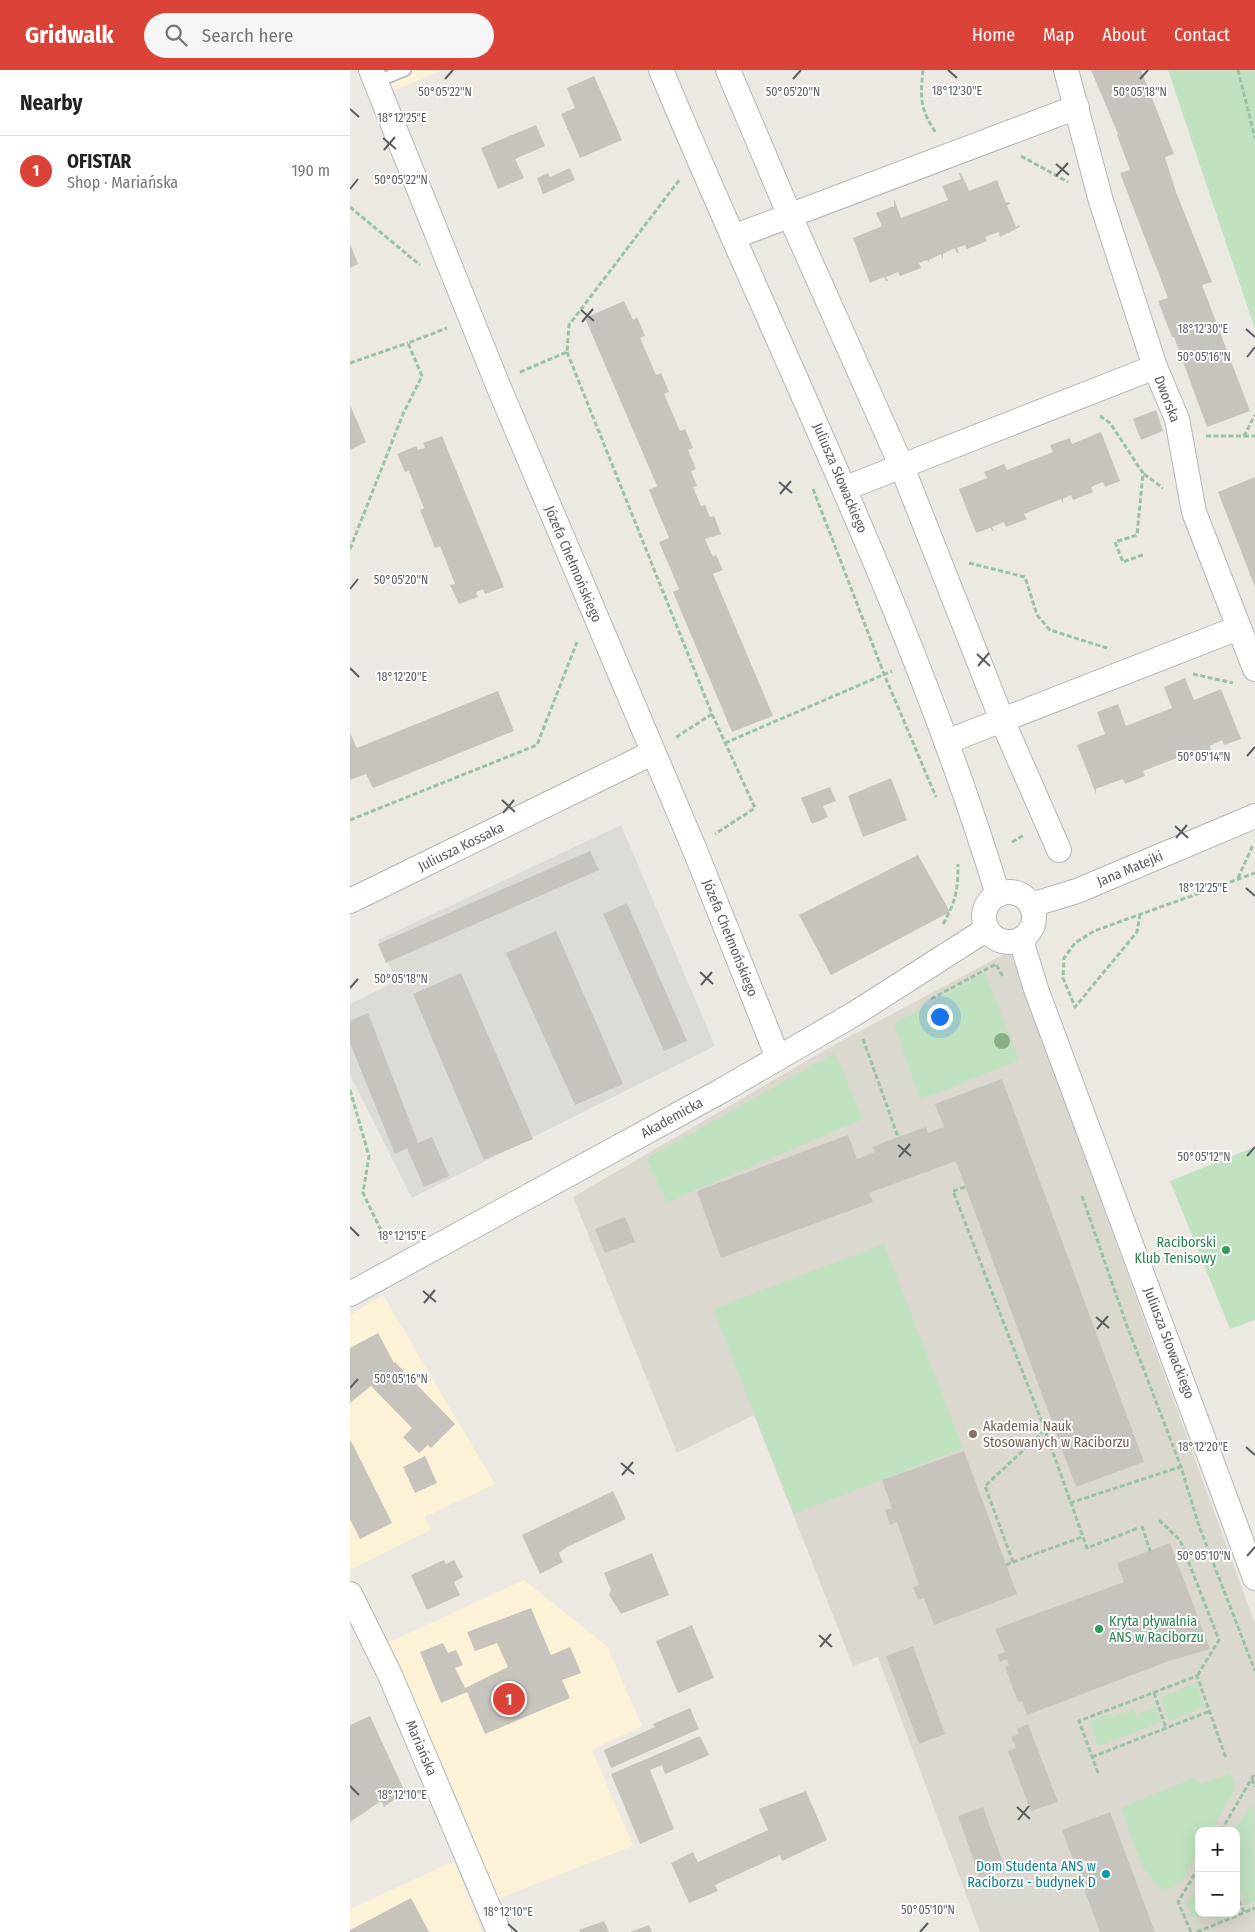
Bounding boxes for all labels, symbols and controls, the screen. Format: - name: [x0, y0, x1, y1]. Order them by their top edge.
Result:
- search box: [144, 13, 494, 58]
- text: Gridwalk: [25, 21, 114, 49]
- icon: search: [162, 21, 190, 49]
- text: Search here: [202, 24, 293, 47]
- text: Home: [972, 24, 1015, 46]
- text: Map: [1043, 24, 1074, 46]
- text: About: [1102, 24, 1146, 46]
- text: Contact: [1174, 24, 1230, 46]
- text: 18°12'30"E: [932, 84, 983, 98]
- text: 50°05'22"N: [418, 85, 472, 99]
- text: 50°05'20"N: [766, 85, 820, 99]
- text: 50°05'18"N: [1113, 85, 1167, 99]
- text: Nearby: [20, 90, 82, 116]
- text: 18°12'25"E: [377, 111, 427, 125]
- text: OFISTAR: [67, 150, 131, 173]
- text: 1: [33, 161, 39, 180]
- text: 190 m: [292, 161, 330, 180]
- text: Shop · Mariańska: [67, 173, 178, 192]
- text: 50°05'22"N: [374, 173, 428, 187]
- text: 18°12'30"E: [1178, 322, 1229, 336]
- text: 50°05'16"N: [1177, 350, 1231, 364]
- street label: Dworska: [1150, 373, 1184, 425]
- street label: Juliusza Słowackiego: [809, 420, 871, 536]
- street label: Józefa Chełmońskiego: [541, 503, 605, 625]
- text: 50°05'20"N: [374, 573, 428, 587]
- text: 18°12'20"E: [377, 670, 428, 684]
- text: 50°05'14"N: [1178, 750, 1230, 764]
- street label: Juliusza Kossaka: [415, 819, 507, 875]
- street label: Jana Matejki: [1095, 848, 1165, 890]
- street label: Józefa Chełmońskiego: [699, 877, 761, 999]
- text: 18°12'25"E: [1178, 881, 1228, 895]
- text: 50°05'18"N: [374, 972, 428, 986]
- your location: [927, 1004, 953, 1030]
- street label: Akademicka: [638, 1094, 706, 1142]
- text: 50°05'12"N: [1177, 1150, 1231, 1164]
- text: 18°12'15"E: [378, 1229, 427, 1243]
- place label: Raciborski Klub Tenisowy: [1135, 1234, 1217, 1267]
- marker: Raciborski Klub Tenisowy: [1220, 1244, 1232, 1256]
- street label: Juliusza Słowackiego: [1140, 1285, 1198, 1401]
- text: 50°05'16"N: [374, 1372, 428, 1386]
- place label: Akademia Nauk Stosowanych w Raciborzu: [983, 1418, 1130, 1451]
- marker: Akademia Nauk Stosowanych w Raciborzu: [967, 1428, 979, 1440]
- text: 18°12'20"E: [1178, 1440, 1229, 1454]
- text: 50°05'10"N: [1177, 1549, 1231, 1563]
- place label: Kryta pływalnia ANS w Raciborzu: [1109, 1613, 1204, 1646]
- marker: Kryta pływalnia ANS w Raciborzu: [1093, 1623, 1105, 1635]
- pin: 1: [493, 1680, 525, 1718]
- street label: Mariańska: [402, 1718, 440, 1778]
- text: 18°12'10"E: [377, 1788, 427, 1802]
- map controls: [1195, 1827, 1240, 1917]
- button: +: [1195, 1827, 1240, 1872]
- place label: Dom Studenta ANS w Raciborzu - budynek D: [967, 1858, 1096, 1891]
- marker: Dom Studenta ANS w Raciborzu - budynek D: [1100, 1868, 1112, 1880]
- button: −: [1195, 1872, 1240, 1917]
- text: 50°05'10"N: [901, 1903, 955, 1917]
- text: 18°12'10"E: [483, 1905, 533, 1919]

